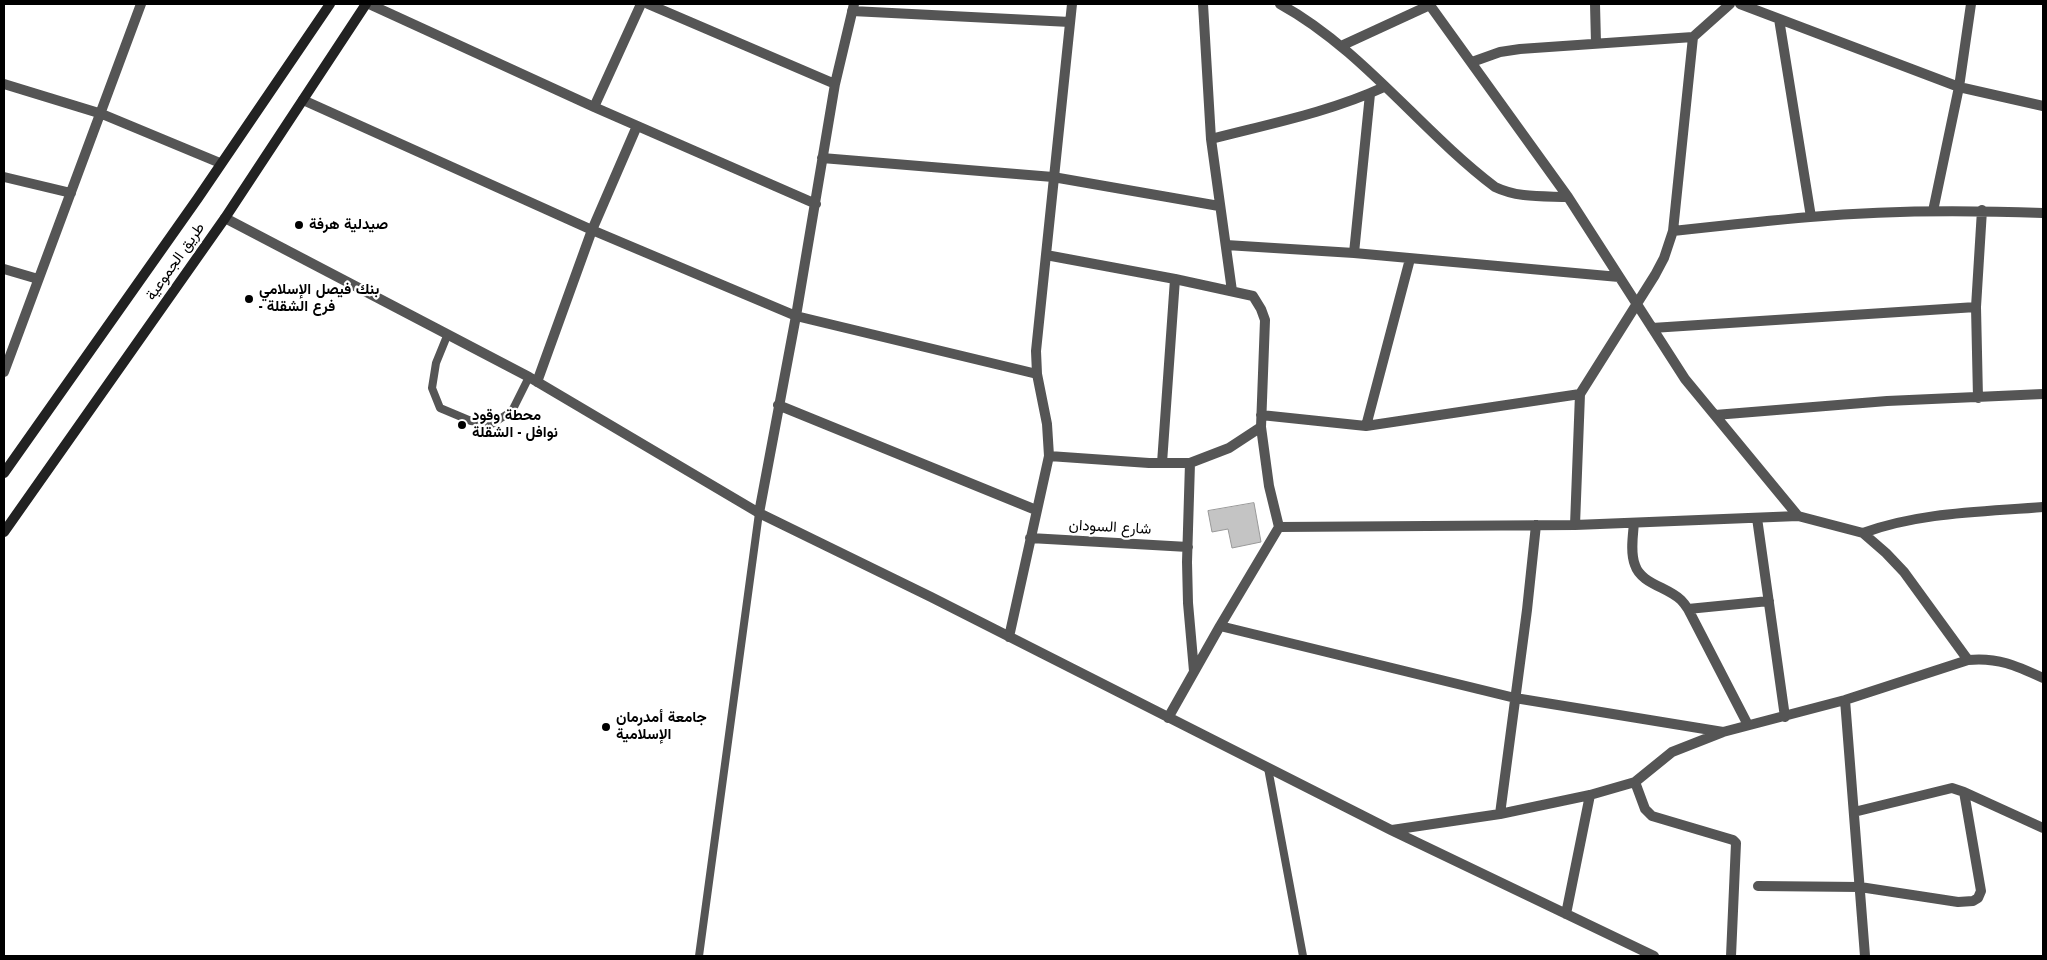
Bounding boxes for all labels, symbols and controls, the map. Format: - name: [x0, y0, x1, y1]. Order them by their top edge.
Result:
- place label: صيدلية هرفة: [309, 216, 388, 234]
- marker: صيدلية هرفة: [293, 219, 305, 231]
- street label: طريق الجموعية: [143, 220, 209, 304]
- place label: بنك فيصل الإسلامي - فرع الشقلة: [259, 281, 379, 316]
- marker: بنك فيصل الإسلامي - فرع الشقلة: [243, 293, 255, 305]
- place label: محطة وقود نوافل - الشقلة: [472, 407, 558, 442]
- marker: محطة وقود نوافل - الشقلة: [456, 419, 468, 431]
- street label: شارع السودان: [1068, 517, 1152, 539]
- place label: جامعة أمدرمان الإسلامية: [616, 709, 707, 744]
- marker: جامعة أمدرمان الإسلامية: [600, 721, 612, 733]

